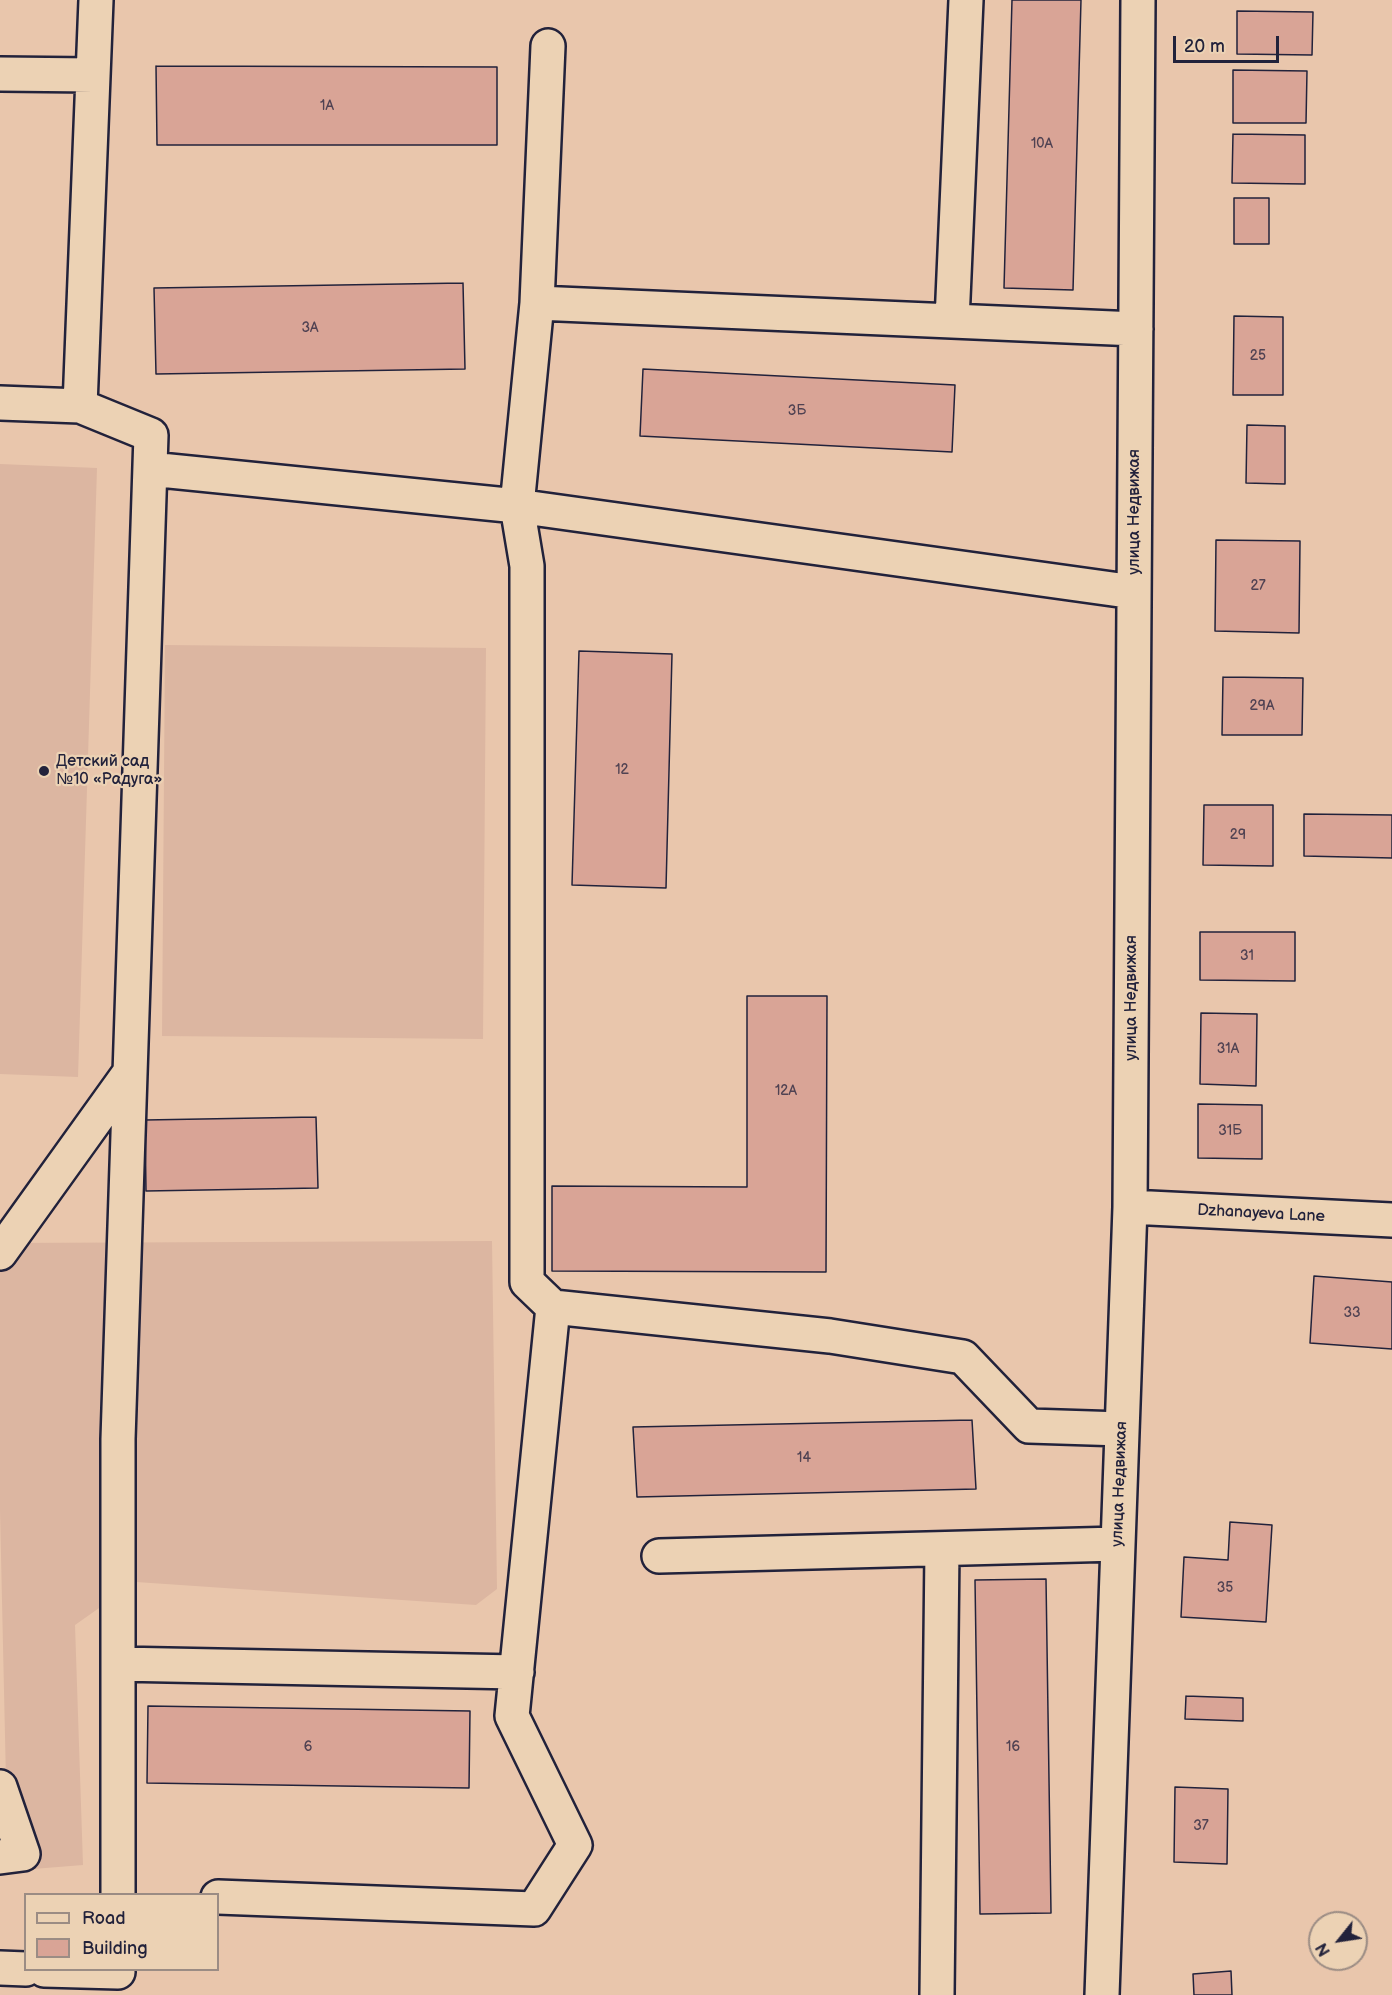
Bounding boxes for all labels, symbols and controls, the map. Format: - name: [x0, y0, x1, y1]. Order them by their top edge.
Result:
- scale bar: [1176, 24, 1282, 62]
- text: 20 m: [1184, 36, 1225, 57]
- house number: 1А: [320, 98, 334, 114]
- house number: 10А: [1031, 136, 1053, 152]
- house number: 3А: [301, 320, 319, 336]
- house number: 25: [1250, 348, 1266, 364]
- house number: 3Б: [788, 403, 806, 419]
- street label: улица Недвижая: [1125, 449, 1145, 575]
- house number: 27: [1250, 578, 1266, 594]
- house number: 29А: [1250, 698, 1274, 714]
- place label: Детский сад №10 «Радуга»: [56, 752, 162, 790]
- house number: 12: [615, 762, 629, 778]
- marker: Детский сад №10 «Радуга»: [37, 764, 51, 778]
- house number: 29: [1230, 827, 1246, 843]
- street label: улица Недвижая: [1122, 935, 1142, 1061]
- house number: 31: [1240, 948, 1254, 964]
- house number: 31А: [1217, 1041, 1239, 1057]
- house number: 12А: [775, 1083, 797, 1099]
- house number: 31Б: [1218, 1123, 1242, 1139]
- street label: Dzhanayeva Lane: [1197, 1201, 1325, 1227]
- house number: 33: [1343, 1305, 1361, 1321]
- street label: улица Недвижая: [1108, 1421, 1132, 1547]
- house number: 14: [797, 1450, 811, 1466]
- house number: 35: [1217, 1580, 1233, 1596]
- house number: 6: [304, 1739, 312, 1755]
- house number: 16: [1006, 1739, 1020, 1755]
- house number: 37: [1193, 1818, 1209, 1834]
- legend: [24, 1893, 219, 1971]
- text: Road: [82, 1908, 126, 1929]
- north arrow: [1308, 1911, 1368, 1971]
- text: Building: [82, 1938, 148, 1959]
- text: N: [1312, 1939, 1335, 1959]

